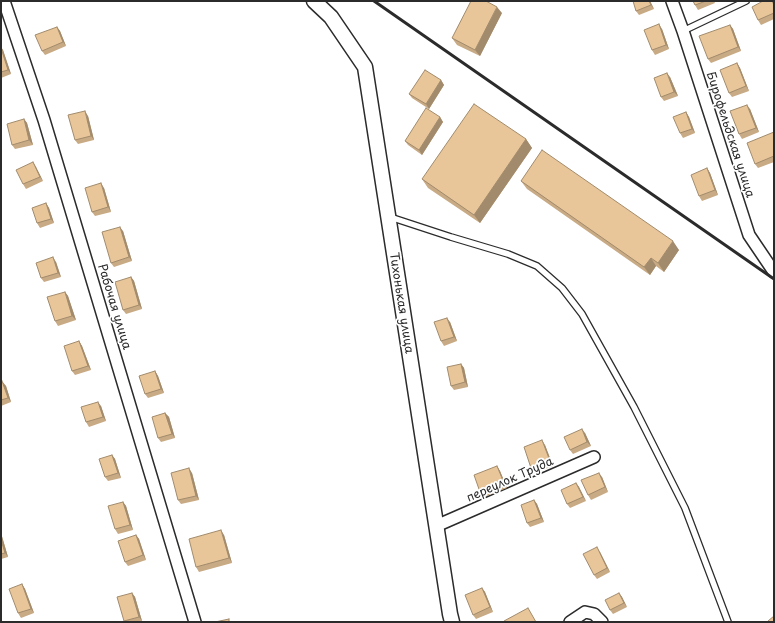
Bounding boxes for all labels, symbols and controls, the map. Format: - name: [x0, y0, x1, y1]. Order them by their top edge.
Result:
- street label: Бирофельдская улица: [703, 70, 757, 200]
- street label: Тихонькая улица: [386, 251, 416, 355]
- street label: Рабочая улица: [94, 263, 134, 351]
- street label: переулок Труда: [464, 454, 556, 506]

